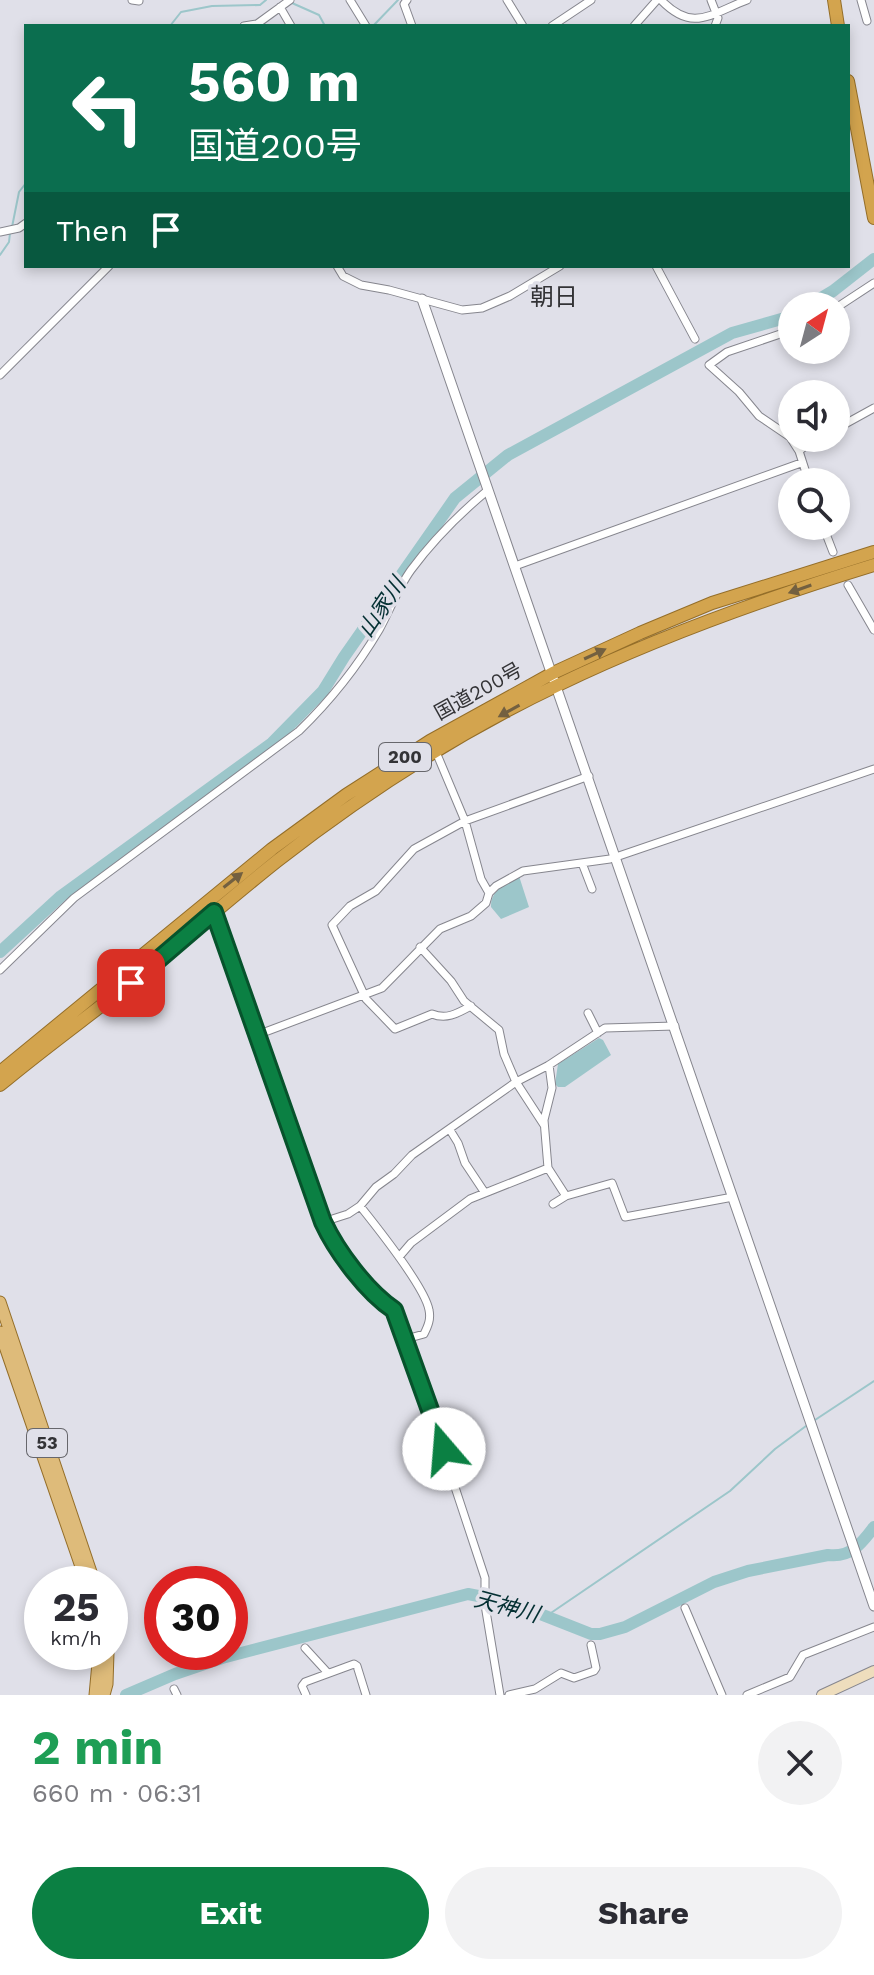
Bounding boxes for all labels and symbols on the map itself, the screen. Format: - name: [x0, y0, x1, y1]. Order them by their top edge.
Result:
- district label: 朝日: [530, 283, 578, 311]
- north arrow: [778, 292, 850, 364]
- water label: 山家川: [353, 571, 411, 642]
- one-way arrow: [787, 583, 811, 595]
- one-way arrow: [583, 647, 606, 661]
- street label: 国道200号: [430, 657, 526, 725]
- one-way arrow: [498, 704, 520, 718]
- road number: 200: [379, 743, 431, 771]
- one-way arrow: [223, 873, 243, 889]
- pin: [97, 949, 165, 1017]
- position arrow: [402, 1407, 486, 1491]
- road number: 53: [27, 1429, 67, 1457]
- speed limit sign: 30: [144, 1566, 248, 1670]
- water label: 天神川: [472, 1586, 544, 1628]

